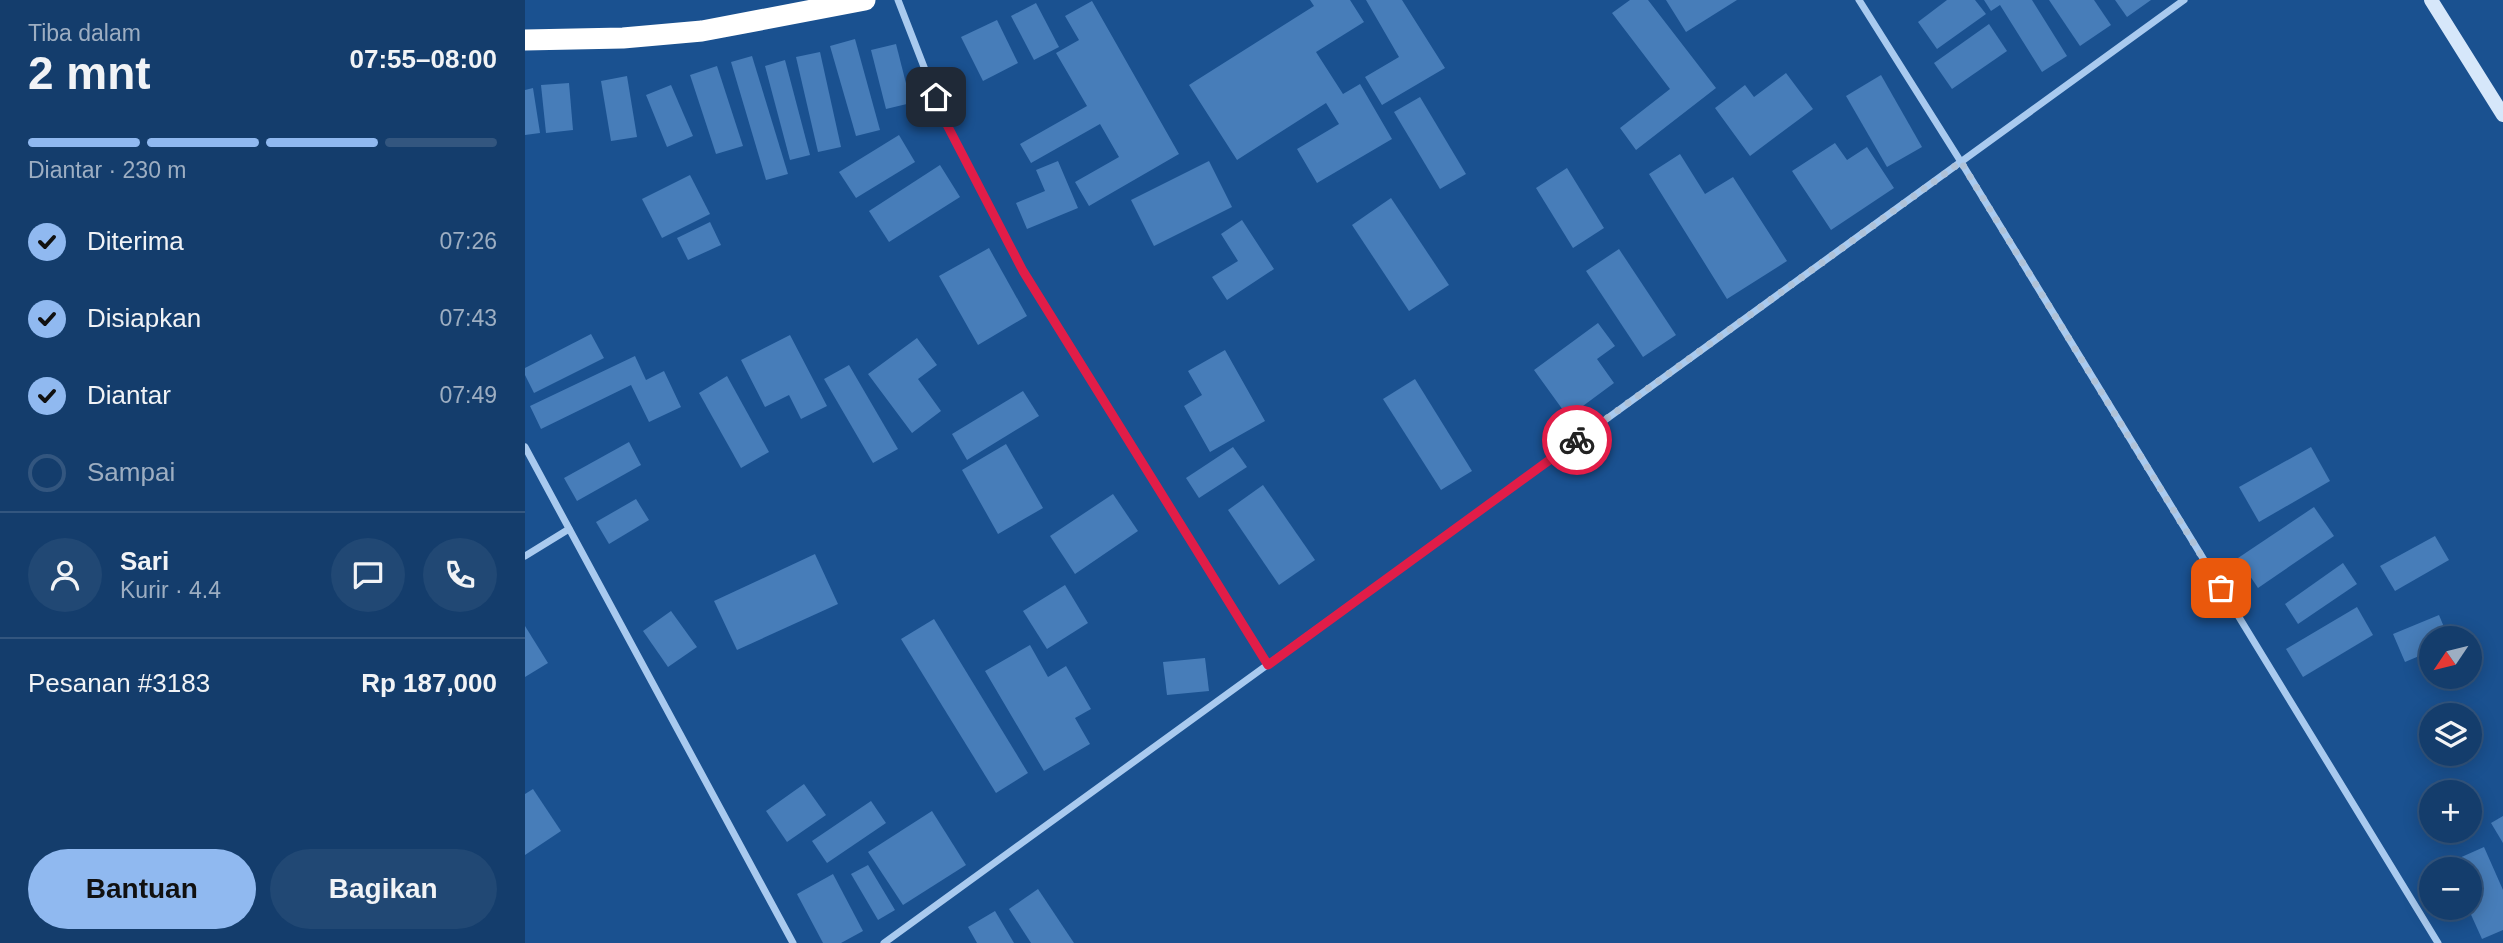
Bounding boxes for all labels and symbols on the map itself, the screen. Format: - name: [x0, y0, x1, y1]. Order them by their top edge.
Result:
- pin: [906, 67, 966, 127]
- courier: [1542, 405, 1612, 475]
- pin: [2191, 558, 2251, 618]
- north arrow: [2419, 626, 2481, 690]

